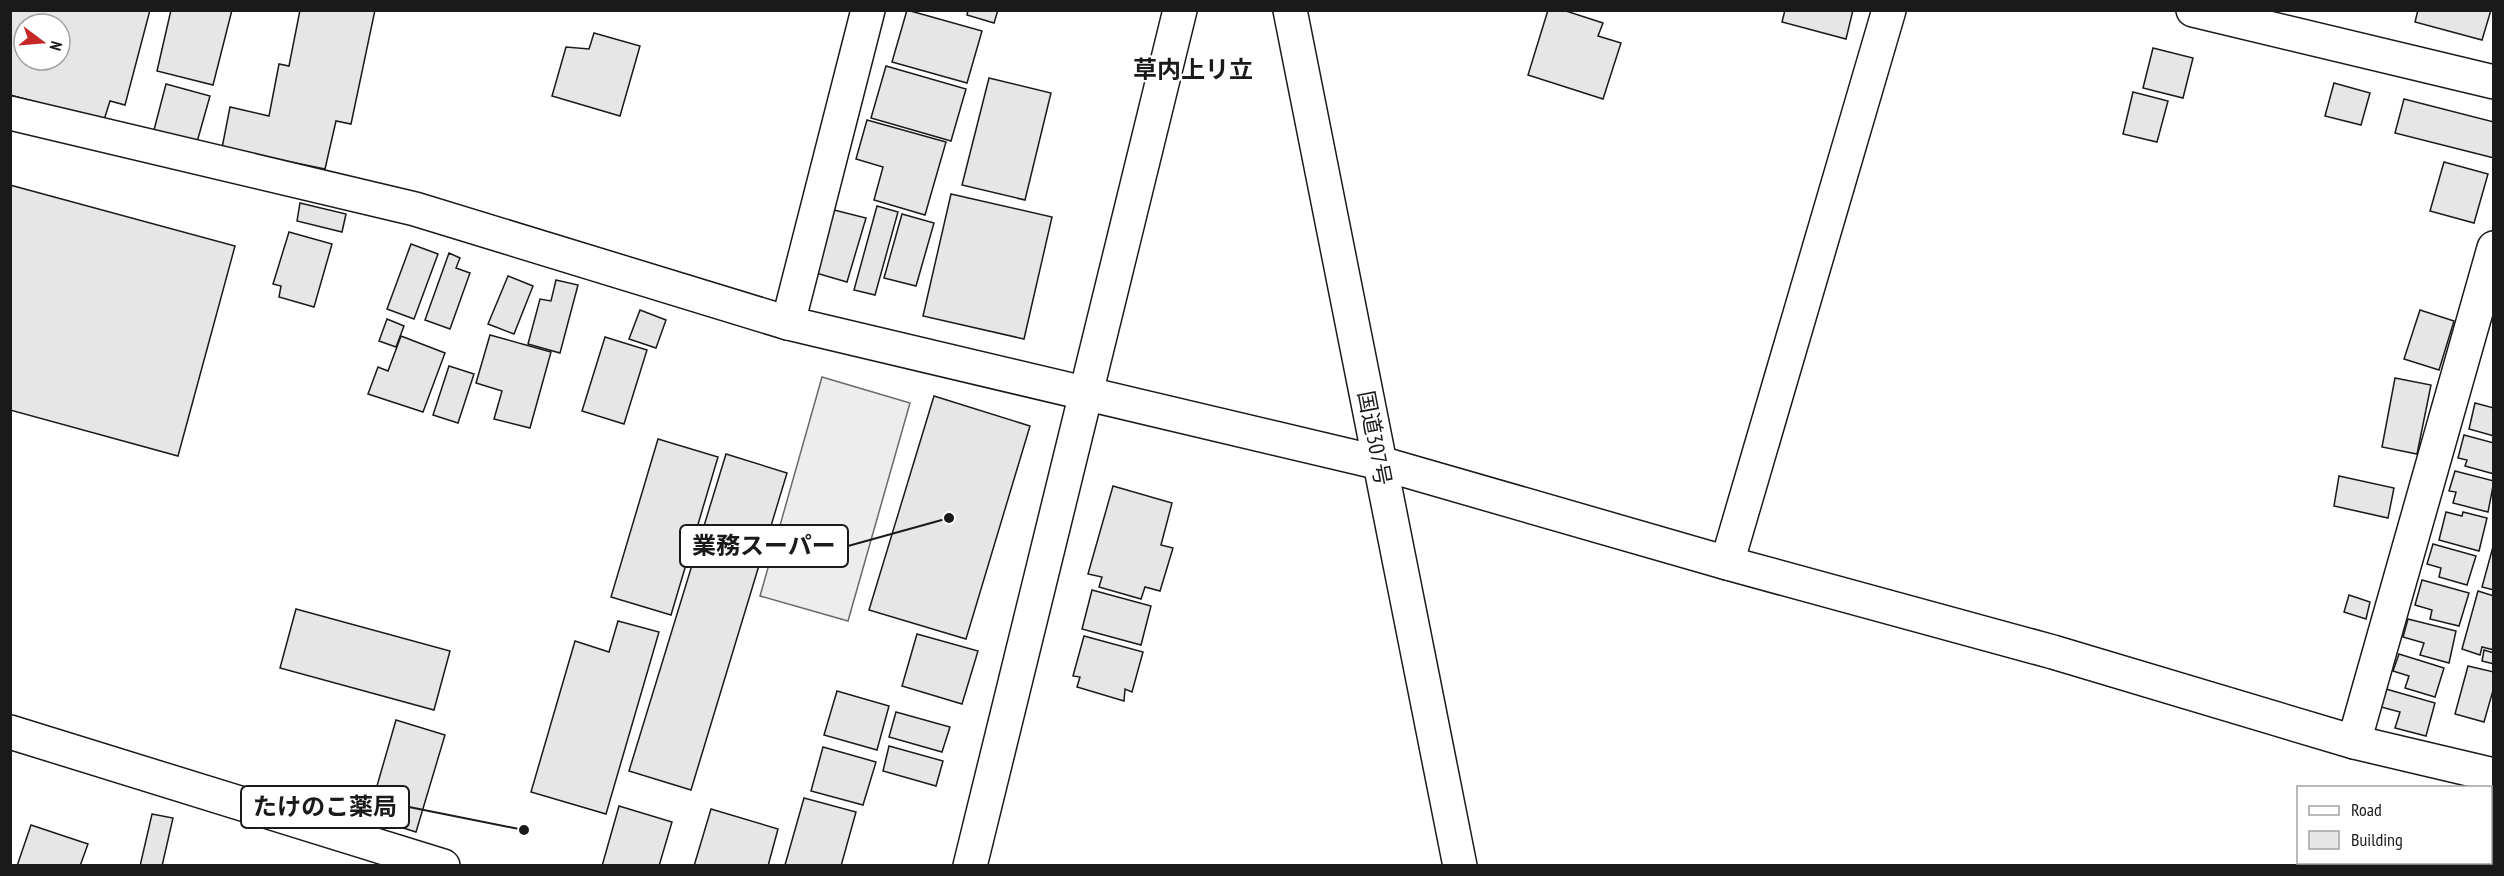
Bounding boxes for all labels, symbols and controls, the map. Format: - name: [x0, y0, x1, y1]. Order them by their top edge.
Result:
- north arrow: [12, 12, 72, 72]
- text: N: [46, 39, 67, 53]
- district label: 草内上リ立: [1133, 54, 1253, 85]
- street label: 国道307号: [1352, 388, 1398, 488]
- callout: 業務スーパー: [680, 525, 848, 567]
- text: 業務スーパー: [692, 530, 836, 561]
- callout: たけのこ薬局: [241, 786, 409, 828]
- legend: [2297, 786, 2492, 864]
- text: たけのこ薬局: [253, 791, 397, 822]
- text: Road: [2351, 798, 2382, 821]
- text: Building: [2351, 828, 2403, 851]

